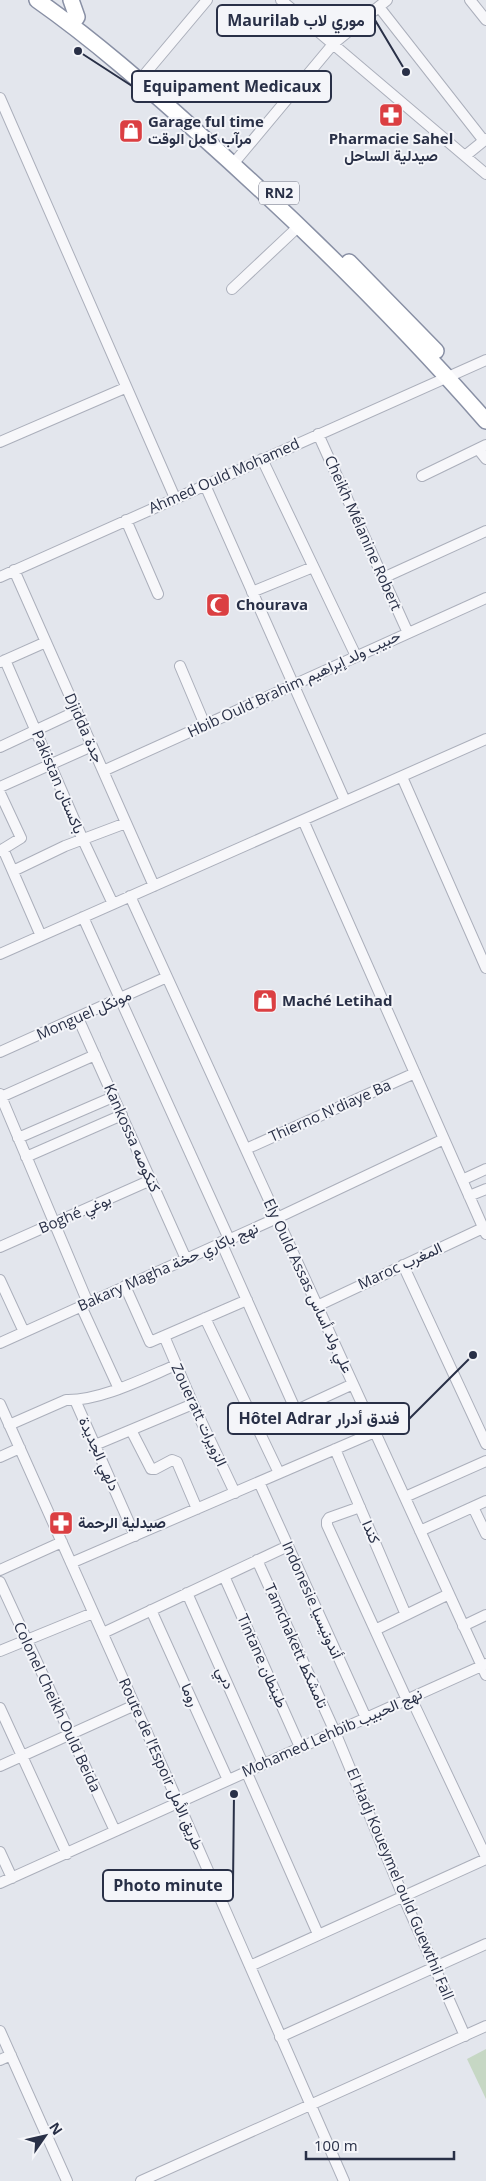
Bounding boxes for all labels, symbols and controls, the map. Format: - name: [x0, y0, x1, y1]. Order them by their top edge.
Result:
- callout: Maurilab موري لاب: [217, 5, 375, 36]
- text: Maurilab موري لاب: [227, 9, 365, 34]
- callout: Equipament Medicaux: [132, 71, 331, 102]
- text: Equipament Medicaux: [143, 75, 322, 97]
- pharmacy icon: Pharmacie Sahel صيدلية الساحل: [378, 102, 404, 128]
- place label: Garage ful time مرآب كامل الوقت: [148, 111, 264, 148]
- shop icon: Garage ful time مرآب كامل الوقت: [118, 118, 144, 144]
- place label: Pharmacie Sahel صيدلية الساحل: [329, 128, 453, 165]
- road number: RN2: [259, 182, 299, 204]
- street label: Ahmed Ould Mohamed: [145, 433, 302, 517]
- street label: Cheikh Mélanine Robert: [321, 452, 407, 613]
- mosque icon: Chourava: [205, 592, 231, 618]
- place label: Chourava: [236, 594, 308, 614]
- street label: Hbib Ould Brahim حبيب ولد إبراهيم: [184, 625, 404, 742]
- street label: Djidda جدة: [61, 690, 109, 765]
- street label: Pakistan باكستان: [28, 727, 90, 836]
- street label: Monguel مونكل: [33, 984, 134, 1044]
- shop icon: Maché Letihad: [252, 988, 278, 1014]
- place label: Maché Letihad: [282, 990, 392, 1010]
- street label: Thierno N'diaye Ba: [265, 1074, 394, 1146]
- street label: Kankossa كنكوصه: [100, 1080, 166, 1195]
- street label: Boghé بوغي: [35, 1189, 116, 1241]
- street label: Ely Ould Assas علي ولد أساس: [256, 1195, 358, 1378]
- street label: Bakary Magha نهج باكاري حخة: [74, 1217, 263, 1319]
- street label: Maroc المغرب: [354, 1237, 445, 1293]
- street label: Zoueratt الزويرات: [167, 1360, 232, 1469]
- callout: Hôtel Adrar فندق أدرار: [228, 1403, 409, 1434]
- text: Hôtel Adrar فندق أدرار: [239, 1407, 399, 1429]
- street label: دلهي الجديدة: [71, 1414, 125, 1495]
- pharmacy icon: صيدلية الرحمة: [48, 1510, 74, 1536]
- place label: صيدلية الرحمة: [78, 1512, 166, 1532]
- street label: كندا: [358, 1517, 386, 1546]
- street label: Indonesie أندونيسيا: [278, 1538, 348, 1662]
- street label: Tamchakett تامشكط: [260, 1580, 333, 1711]
- street label: Tintane طينطان: [233, 1610, 293, 1711]
- street label: Colonel Cheikh Ould Beida: [10, 1618, 106, 1795]
- street label: دبي: [209, 1663, 240, 1694]
- street label: Route de l’Espoir طريق الأمل: [114, 1674, 209, 1853]
- street label: روما: [177, 1680, 205, 1709]
- street label: Mohamed Lehbib نهج الحبيب: [238, 1683, 426, 1783]
- street label: El Hadj Koueymel ould Guewthil Fall: [343, 1764, 459, 2003]
- callout: Photo minute: [103, 1870, 233, 1901]
- text: Photo minute: [113, 1874, 223, 1896]
- north arrow: [20, 2111, 70, 2161]
- text: N: [45, 2118, 67, 2138]
- scale bar: [306, 2128, 454, 2160]
- text: 100 m: [314, 2135, 358, 2155]

